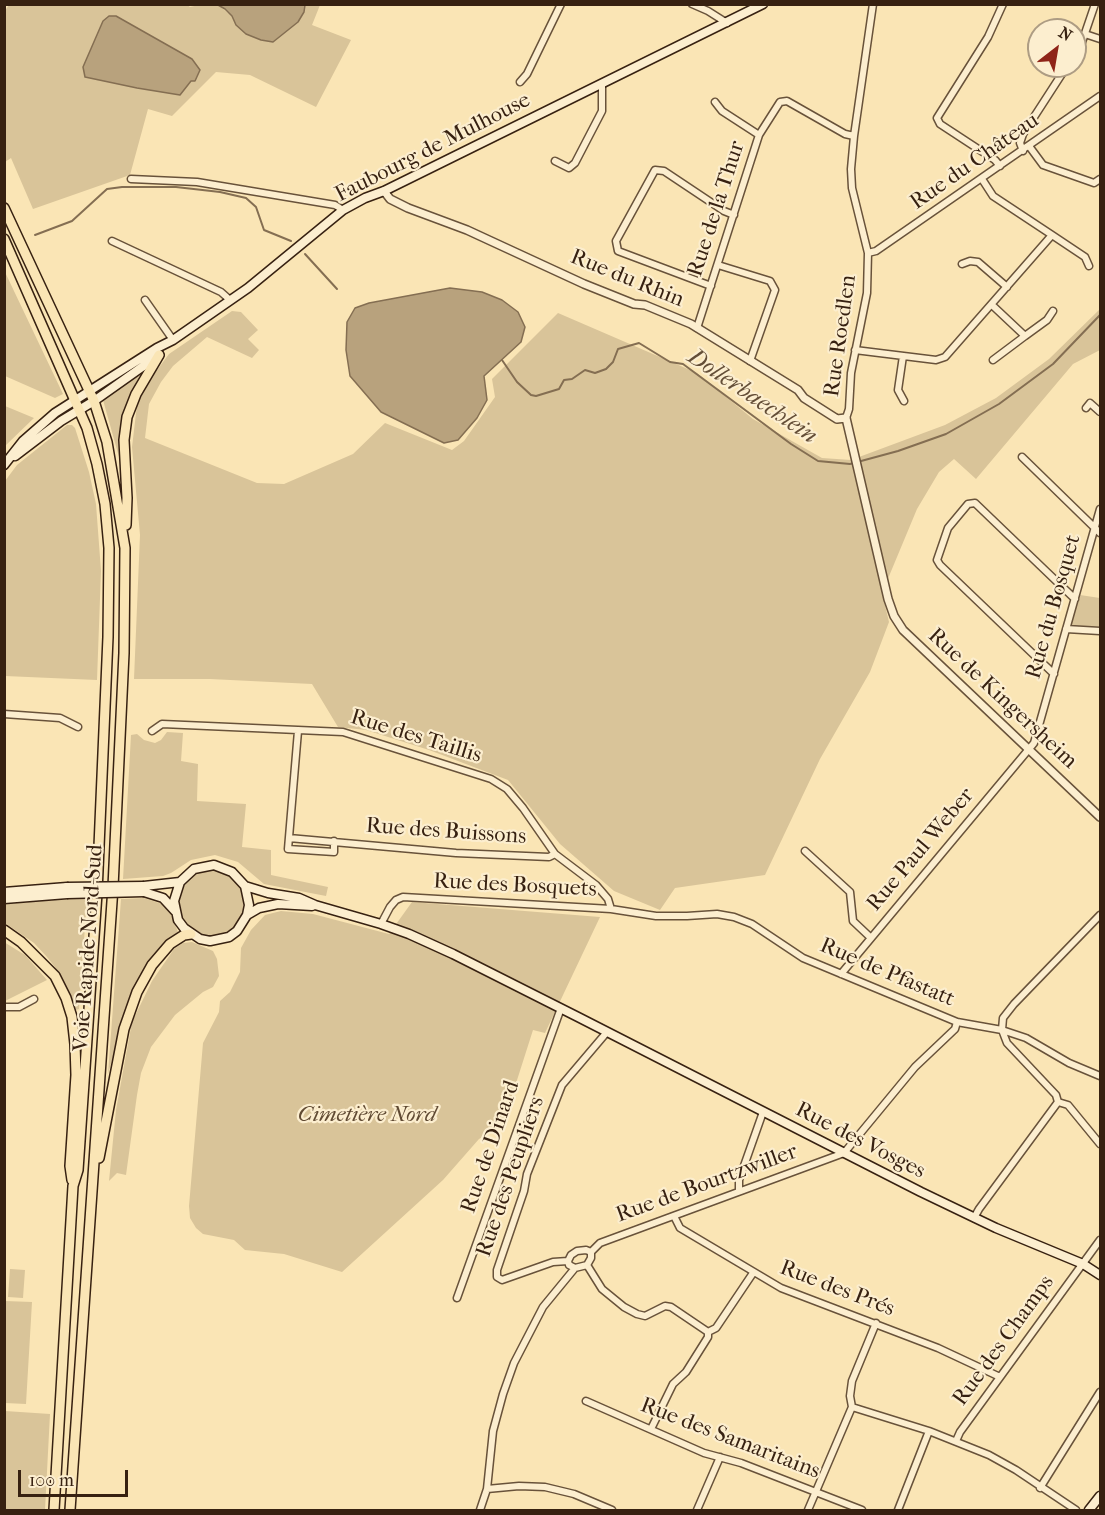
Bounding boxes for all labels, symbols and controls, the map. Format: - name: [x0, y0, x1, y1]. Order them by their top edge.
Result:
- north arrow: [1027, 18, 1087, 78]
- text: N: [1055, 23, 1076, 45]
- street label: Faubourg de Mulhouse: [331, 87, 535, 209]
- street label: Rue du Château: [905, 108, 1045, 216]
- street label: Rue de la Thur: [683, 138, 751, 280]
- street label: Rue du Rhin: [566, 244, 688, 314]
- street label: Rue Roedlen: [819, 273, 863, 399]
- water label: Dollerbaechlein: [682, 343, 822, 451]
- street label: Rue du Bosquet: [1021, 532, 1087, 682]
- street label: Rue de Kingersheim: [922, 623, 1082, 775]
- street label: Rue des Taillis: [347, 705, 485, 769]
- street label: Rue Paul Weber: [862, 783, 980, 917]
- street label: Rue des Buissons: [365, 813, 527, 851]
- street label: Voie Rapide Nord-Sud: [69, 843, 109, 1053]
- street label: Rue des Bosquets: [433, 869, 597, 903]
- street label: Rue de Pfastatt: [816, 933, 958, 1013]
- street label: Rue de Dinard: [456, 1077, 526, 1217]
- street label: Rue des Peupliers: [471, 1093, 551, 1261]
- street label: Rue des Vosges: [791, 1097, 929, 1185]
- park label: Cimetière Nord: [298, 1103, 436, 1129]
- street label: Rue de Bourtzwiller: [613, 1139, 801, 1229]
- street label: Rue des Prés: [776, 1255, 898, 1323]
- street label: Rue des Champs: [948, 1271, 1060, 1411]
- street label: Rue des Samaritains: [636, 1393, 824, 1485]
- scale bar: [21, 1458, 130, 1496]
- text: 100 m: [29, 1470, 74, 1491]

